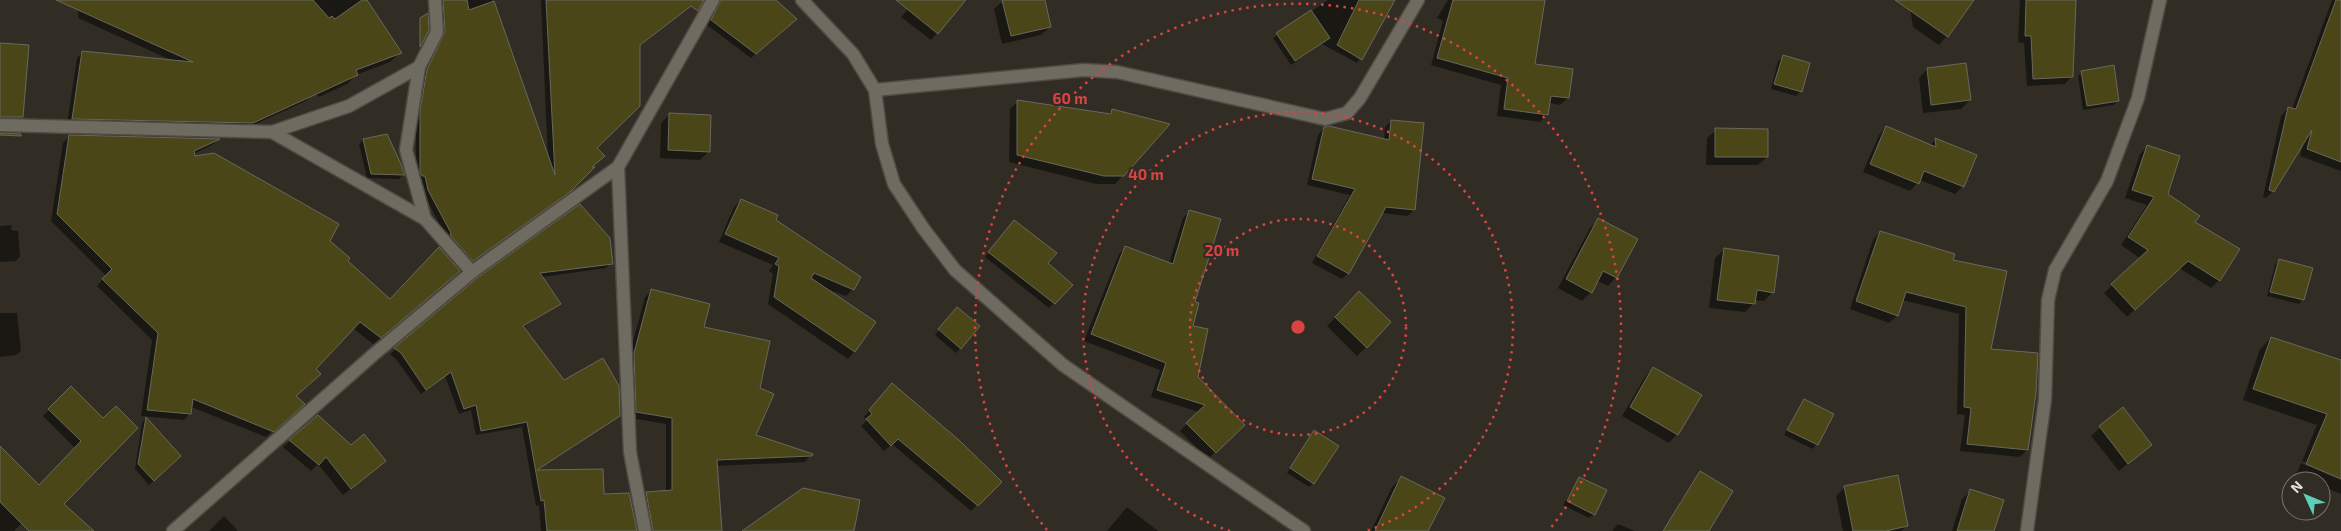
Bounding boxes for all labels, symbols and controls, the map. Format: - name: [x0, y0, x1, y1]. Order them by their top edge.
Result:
- text: 60 m: [1053, 89, 1087, 107]
- text: 40 m: [1128, 165, 1164, 183]
- text: 20 m: [1205, 241, 1239, 259]
- centre of rings: [1289, 318, 1307, 336]
- north arrow: [2281, 471, 2331, 521]
- text: N: [2287, 477, 2306, 496]

